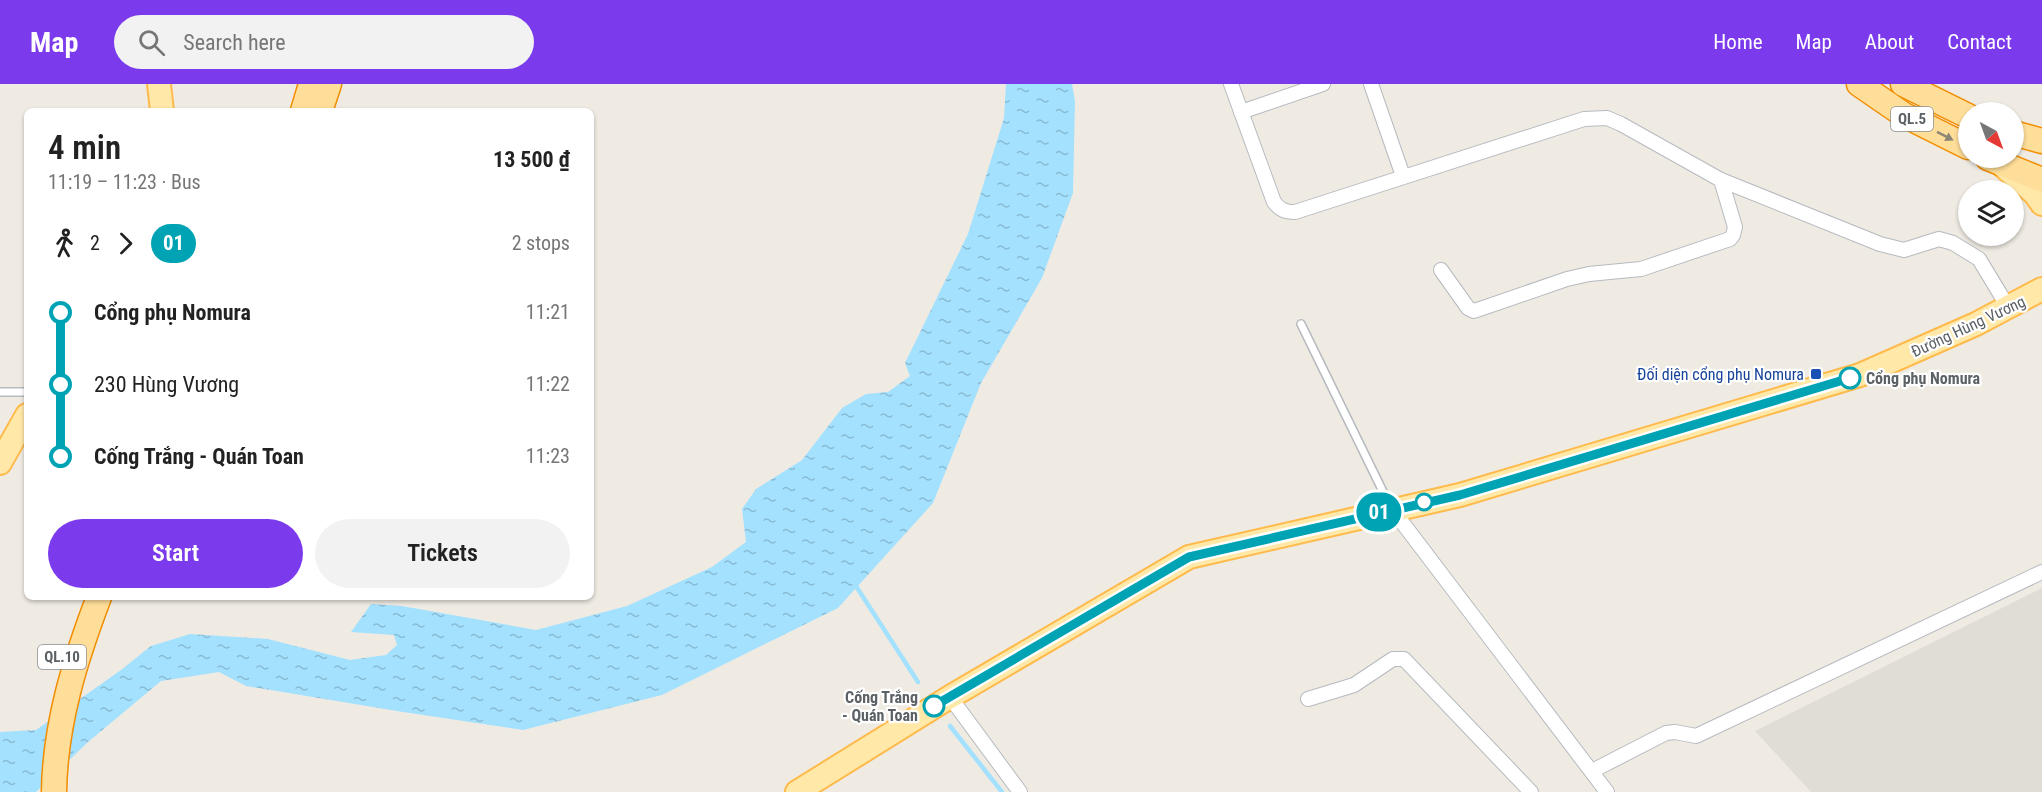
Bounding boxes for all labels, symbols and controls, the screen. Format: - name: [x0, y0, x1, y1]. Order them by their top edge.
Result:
- search box: [114, 15, 534, 69]
- text: Map: [30, 26, 78, 59]
- icon: search: [135, 26, 168, 59]
- text: Search here: [183, 30, 286, 55]
- text: Home: [1713, 30, 1763, 54]
- text: Map: [1796, 30, 1832, 54]
- text: About: [1865, 30, 1914, 54]
- text: Contact: [1947, 30, 2012, 54]
- north arrow: [1958, 102, 2024, 168]
- map controls: [1958, 102, 2024, 246]
- road number: QL.5: [1891, 107, 1933, 131]
- text: 4 min: [48, 128, 121, 167]
- one-way arrow: [1936, 131, 1953, 140]
- text: 13 500 ₫: [493, 147, 570, 172]
- text: 11:19 – 11:23 · Bus: [48, 170, 201, 194]
- button: layers: [1958, 180, 2024, 246]
- icon: walk: [48, 227, 81, 260]
- icon: forward: [109, 227, 142, 260]
- text: 2: [90, 231, 100, 255]
- text: 01: [163, 231, 184, 255]
- text: 2 stops: [512, 231, 570, 255]
- street label: Đường Hùng Vương: [1908, 292, 2028, 361]
- text: Cổng phụ Nomura: [94, 300, 251, 325]
- text: 11:21: [526, 300, 570, 324]
- place label: Đối diện cổng phụ Nomura: [1637, 365, 1804, 384]
- marker: Đối diện cổng phụ Nomura: [1809, 367, 1823, 381]
- marker: Cổng phụ Nomura: [1839, 367, 1861, 389]
- place label: Cổng phụ Nomura: [1866, 369, 1981, 388]
- text: 230 Hùng Vương: [94, 372, 239, 397]
- text: 11:22: [526, 372, 570, 396]
- text: Cống Trắng - Quán Toan: [94, 444, 304, 469]
- text: 11:23: [526, 444, 570, 468]
- line badge: 01: [1352, 492, 1406, 532]
- unlabelled marker: [1415, 493, 1433, 511]
- text: 01: [1368, 500, 1390, 524]
- button: Start: [48, 519, 303, 588]
- button: Tickets: [315, 519, 570, 588]
- road number: QL.10: [38, 645, 86, 669]
- place label: Cống Trắng - Quán Toan: [842, 688, 918, 725]
- marker: Cống Trắng - Quán Toan: [923, 695, 945, 717]

